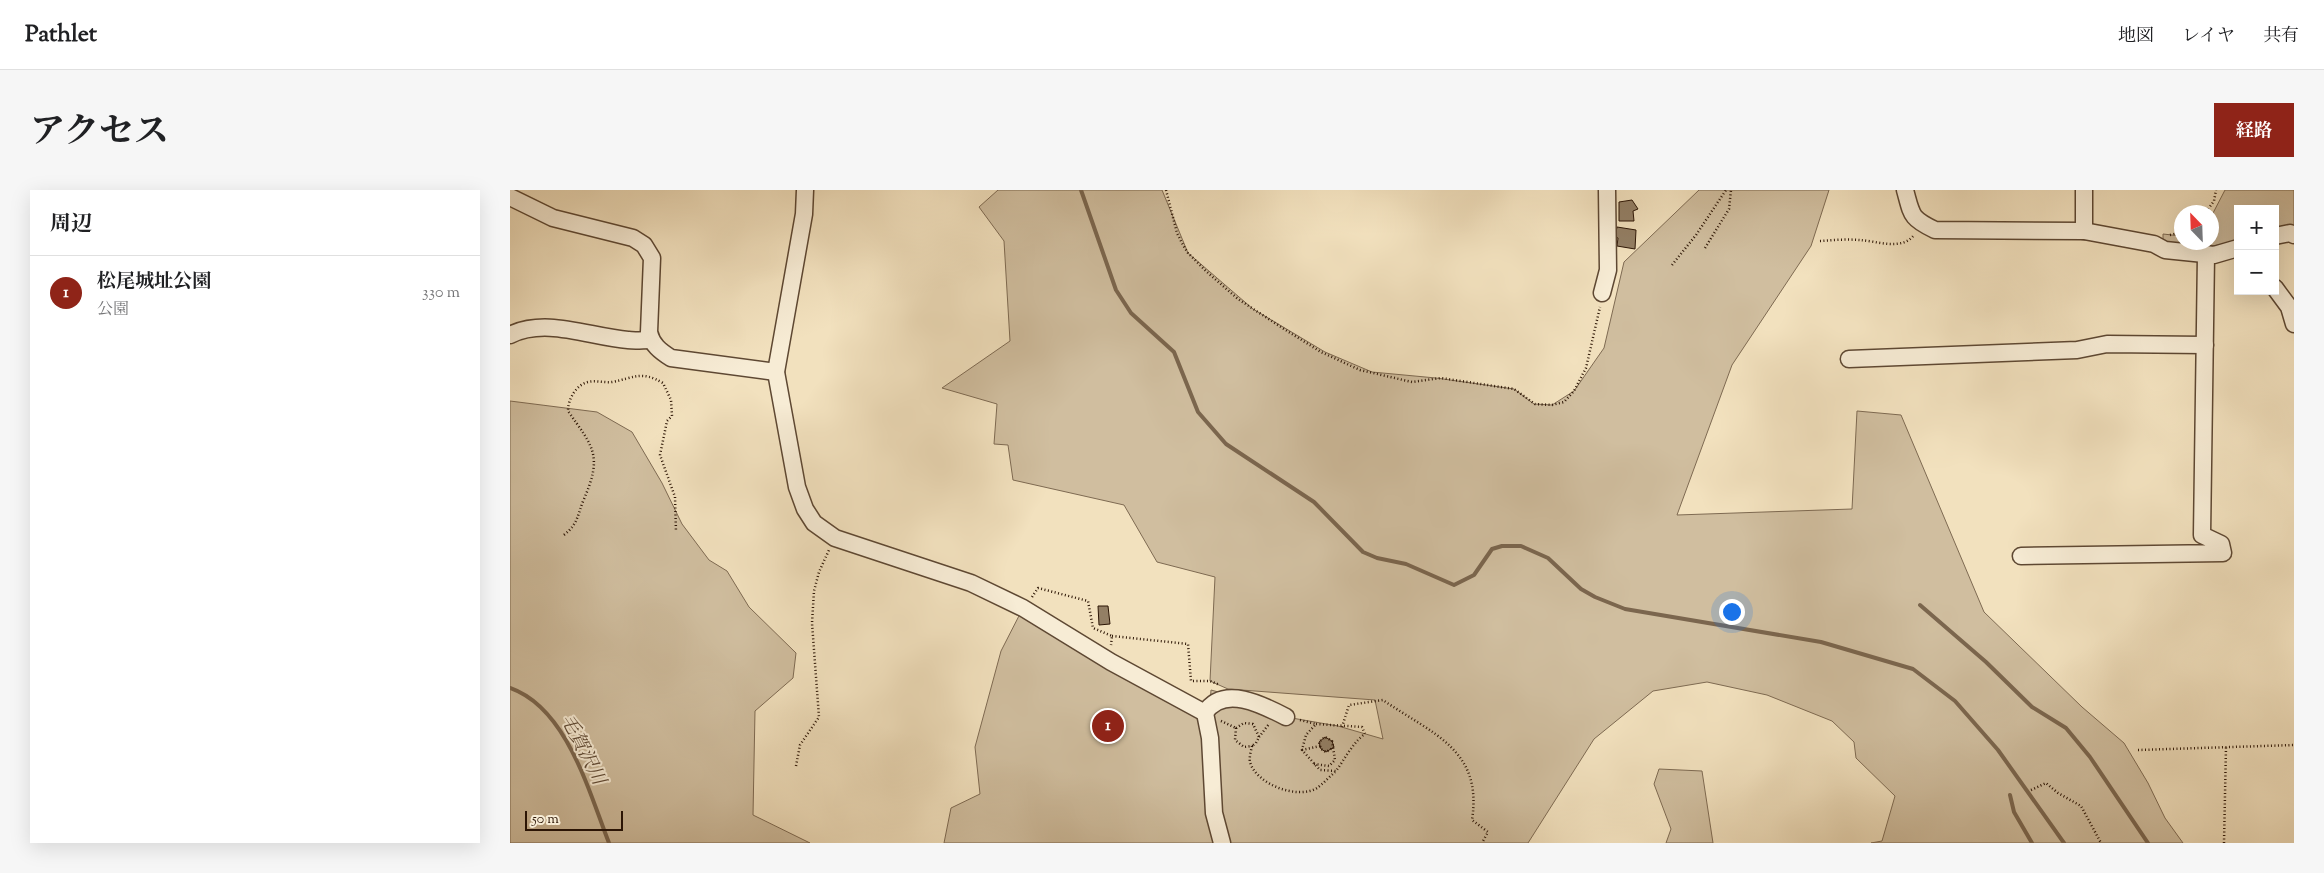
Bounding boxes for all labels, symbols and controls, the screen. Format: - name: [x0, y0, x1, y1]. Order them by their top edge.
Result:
- text: Pathlet: [25, 18, 97, 52]
- text: 地図: [2118, 24, 2154, 50]
- text: レイヤ: [2182, 24, 2235, 50]
- text: 共有: [2263, 24, 2299, 50]
- button: 経路: [2214, 103, 2294, 157]
- text: アクセス: [30, 108, 169, 159]
- north arrow: [2174, 205, 2219, 250]
- map controls: [2234, 205, 2279, 295]
- button: +: [2234, 205, 2279, 250]
- text: 周辺: [50, 210, 92, 240]
- button: −: [2234, 250, 2279, 295]
- text: 松尾城址公園: [97, 269, 211, 296]
- text: 1: [63, 282, 69, 305]
- text: 330 m: [422, 282, 460, 305]
- text: 公園: [97, 299, 129, 322]
- your location: [1719, 599, 1745, 625]
- pin: 1: [1092, 707, 1124, 745]
- water label: 毛賀沢川: [553, 710, 612, 792]
- scale bar: [525, 808, 622, 831]
- text: 50 m: [532, 810, 559, 830]

